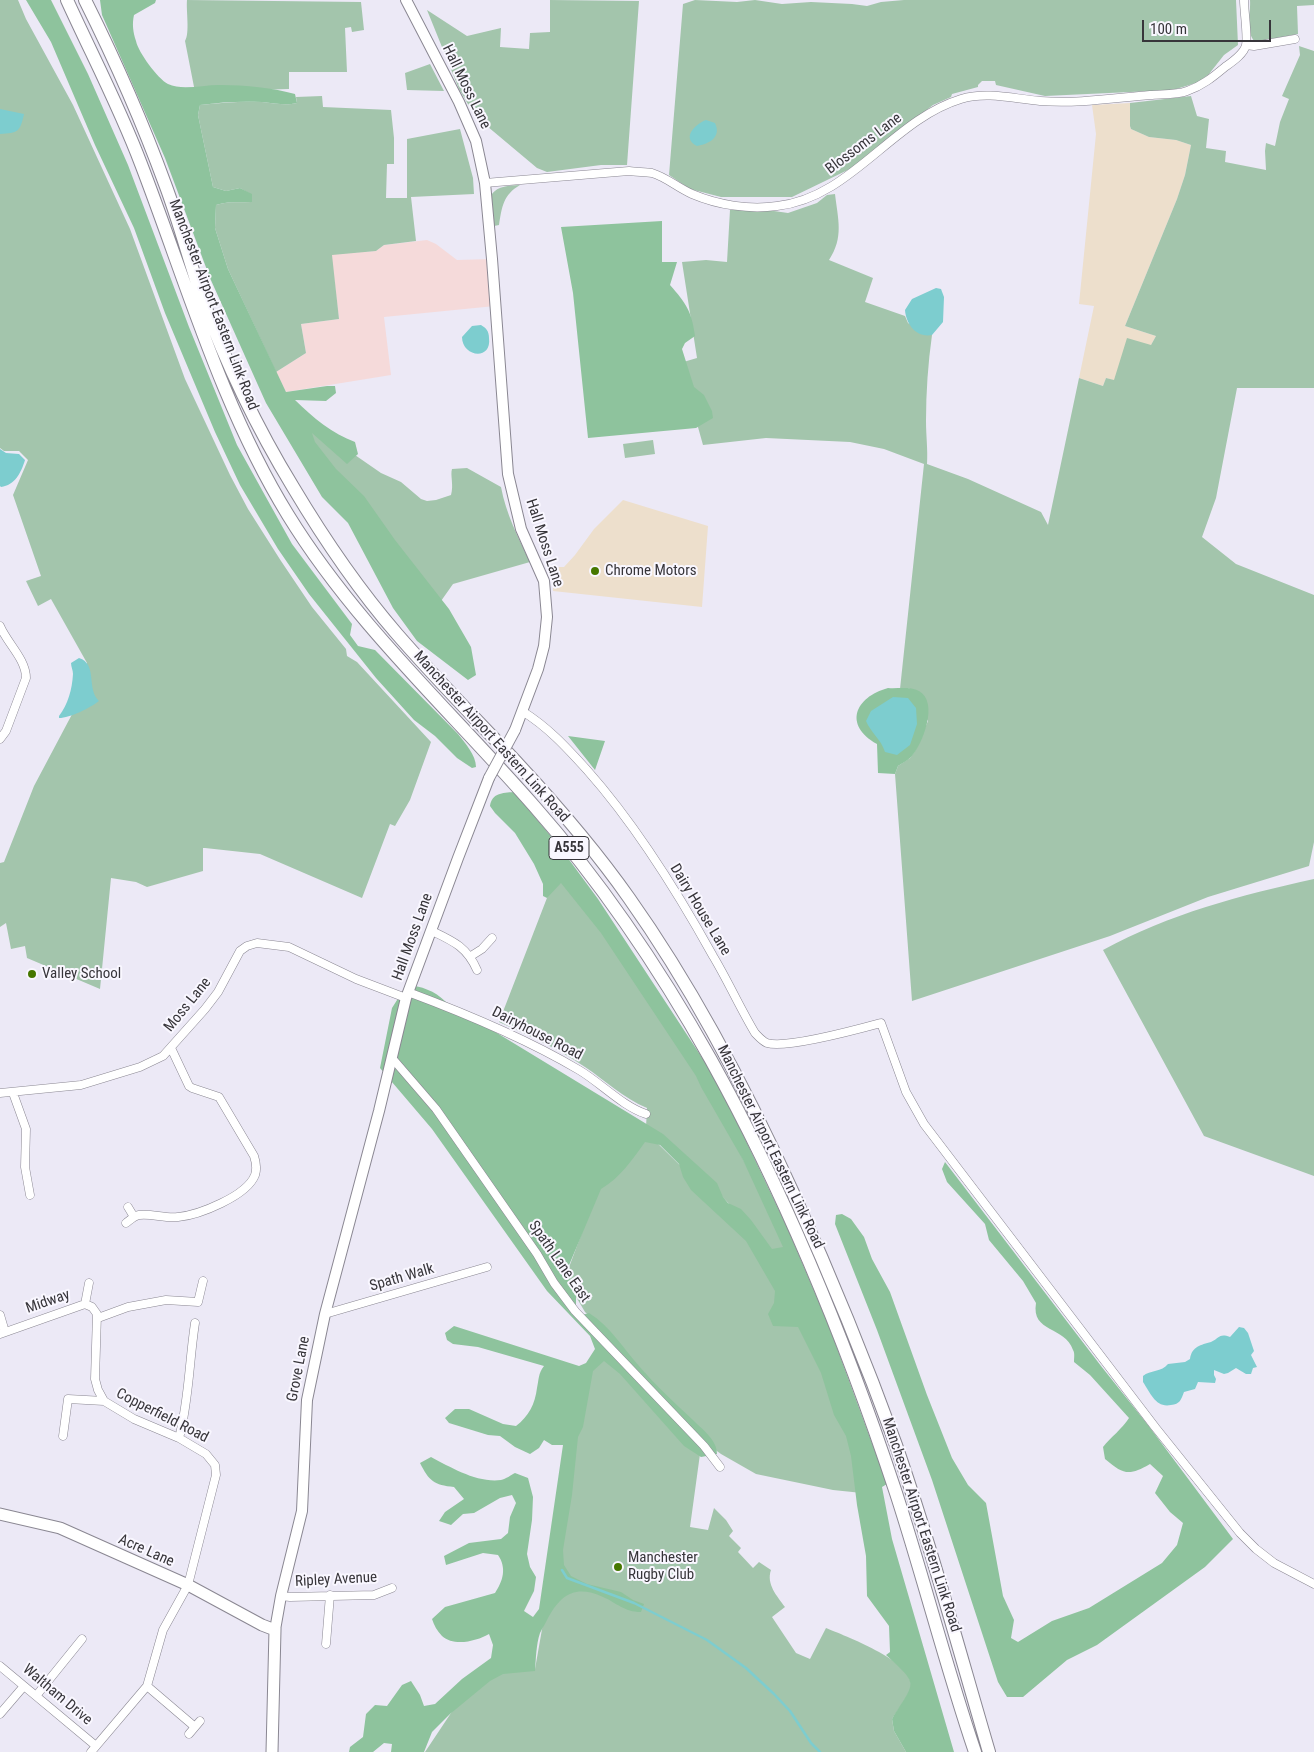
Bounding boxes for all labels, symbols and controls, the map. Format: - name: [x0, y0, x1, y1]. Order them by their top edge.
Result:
- scale bar: [1144, 10, 1273, 42]
- text: 100 m: [1150, 20, 1187, 38]
- street label: Hall Moss Lane: [438, 42, 494, 132]
- street label: Blossoms Lane: [822, 110, 906, 178]
- street label: Manchester Airport Eastern Link Road: [164, 197, 262, 413]
- street label: Hall Moss Lane: [521, 497, 567, 589]
- place label: Chrome Motors: [605, 562, 697, 580]
- marker: Chrome Motors: [589, 565, 601, 577]
- street label: Manchester Airport Eastern Link Road: [409, 648, 573, 826]
- road number: A555: [549, 836, 589, 860]
- street label: Dairy House Lane: [666, 861, 734, 959]
- street label: Hall Moss Lane: [389, 891, 437, 983]
- place label: Valley School: [42, 965, 121, 983]
- marker: Valley School: [26, 968, 38, 980]
- street label: Moss Lane: [161, 974, 215, 1036]
- street label: Dairyhouse Road: [489, 1003, 585, 1065]
- street label: Manchester Airport Eastern Link Road: [713, 1042, 827, 1252]
- street label: Spath Lane East: [524, 1218, 594, 1306]
- street label: Spath Walk: [368, 1260, 436, 1296]
- street label: Midway: [24, 1286, 72, 1318]
- street label: Grove Lane: [284, 1335, 314, 1403]
- street label: Copperfield Road: [113, 1385, 211, 1447]
- street label: Manchester Airport Eastern Link Road: [878, 1416, 964, 1634]
- street label: Acre Lane: [115, 1531, 177, 1571]
- place label: Manchester Rugby Club: [628, 1549, 698, 1584]
- marker: Manchester Rugby Club: [612, 1561, 624, 1573]
- street label: Ripley Avenue: [295, 1569, 377, 1591]
- street label: Waltham Drive: [19, 1661, 95, 1729]

